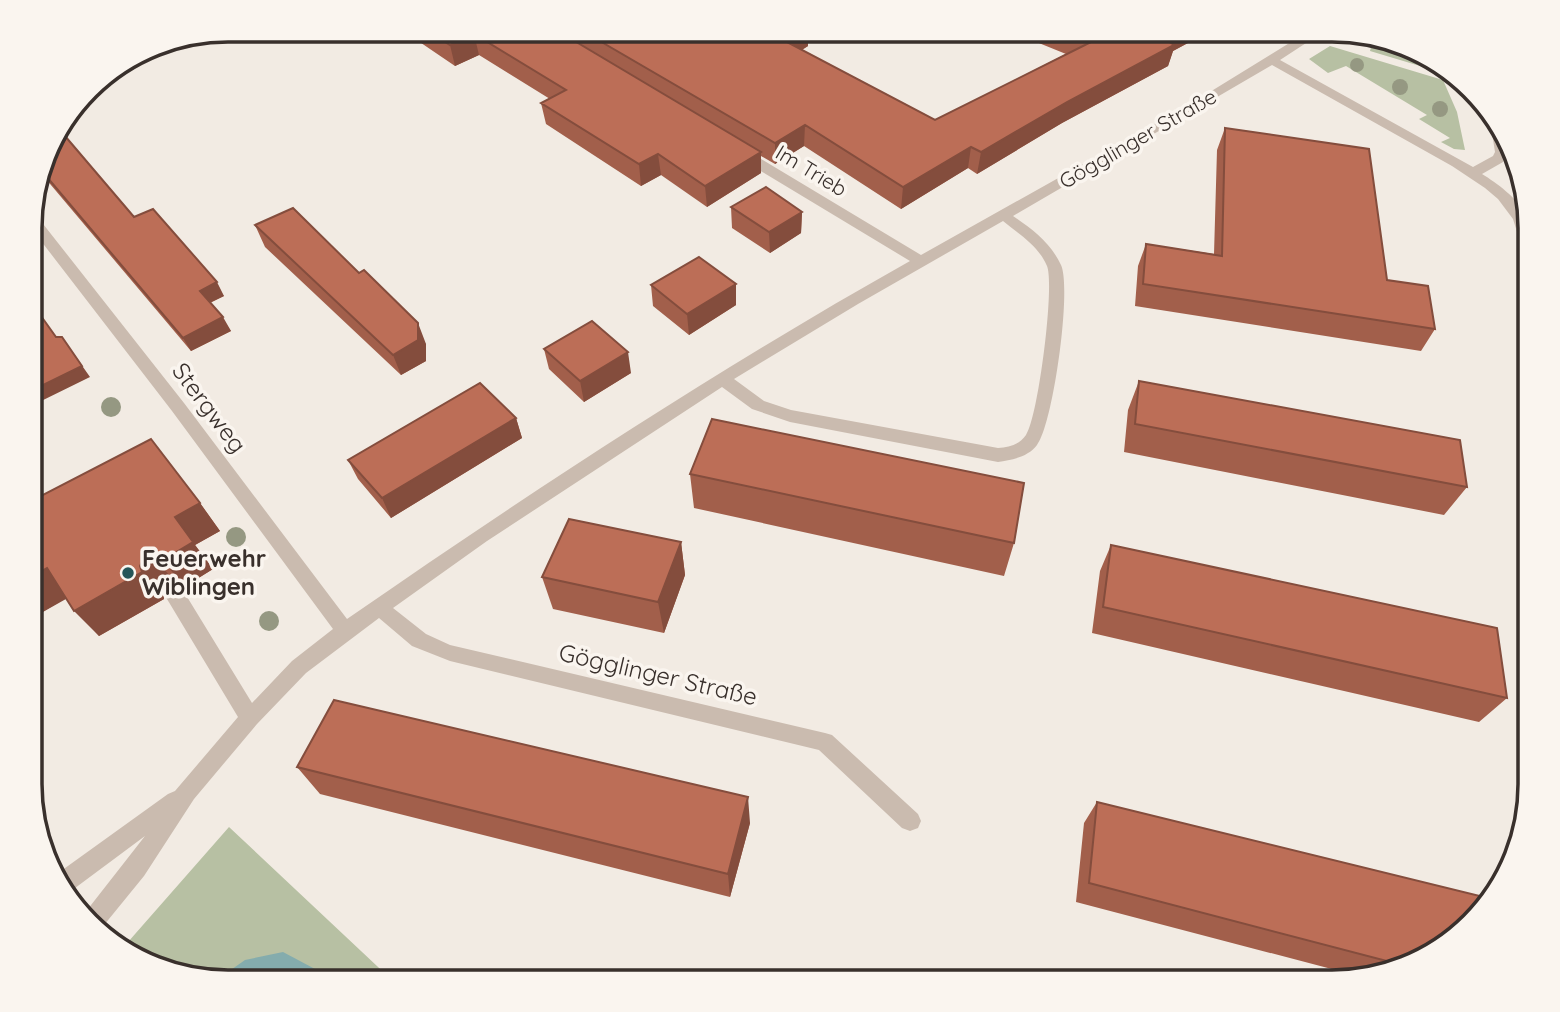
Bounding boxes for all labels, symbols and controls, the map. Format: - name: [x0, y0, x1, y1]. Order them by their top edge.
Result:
- street label: Gögglinger Straße: [1054, 83, 1221, 194]
- street label: Im Trieb: [771, 139, 852, 202]
- street label: Stergweg: [166, 356, 253, 459]
- place label: Feuerwehr Wiblingen: [142, 543, 266, 601]
- marker: Feuerwehr Wiblingen: [120, 565, 136, 581]
- street label: Gögglinger Straße: [556, 637, 760, 711]

